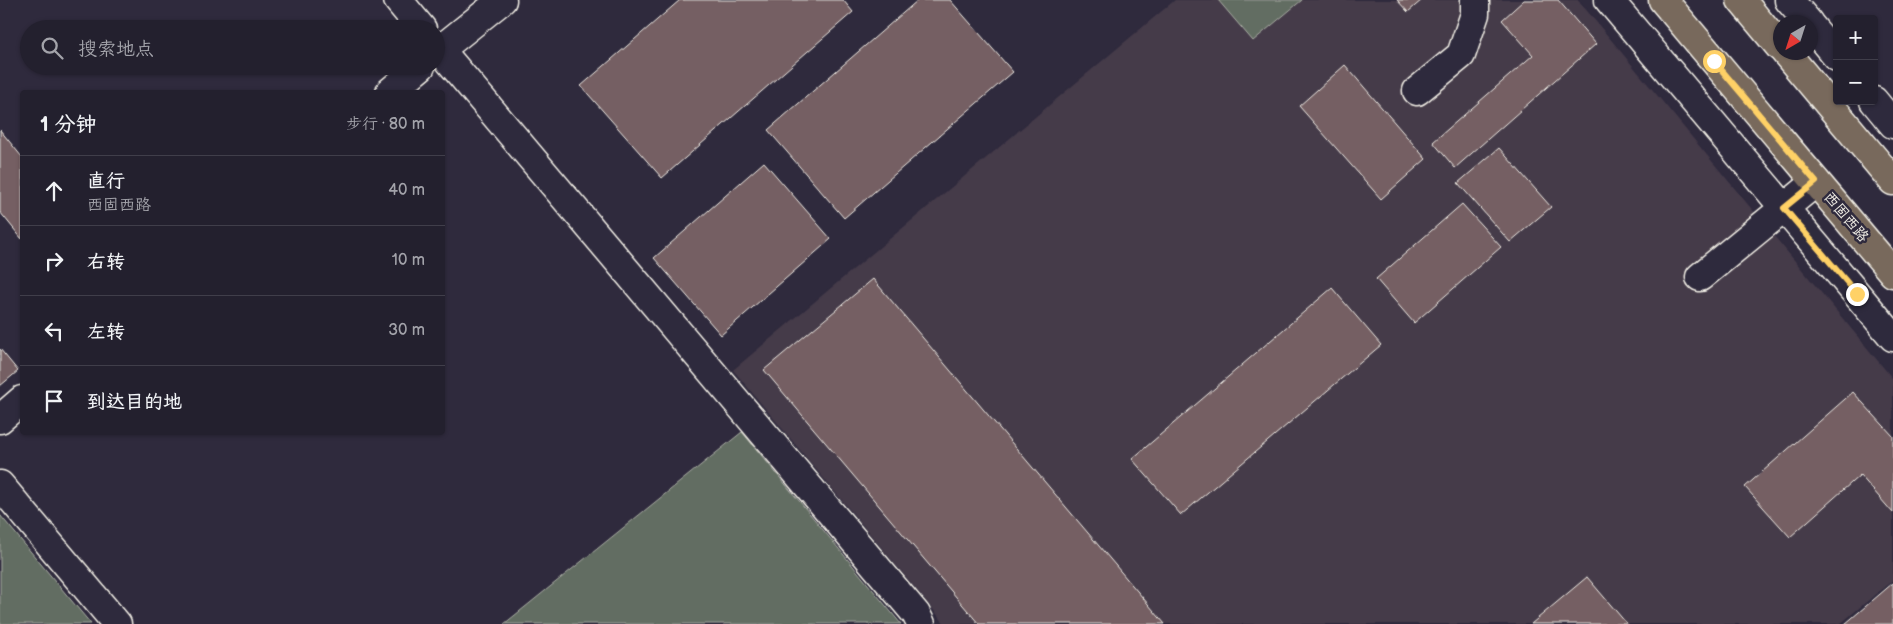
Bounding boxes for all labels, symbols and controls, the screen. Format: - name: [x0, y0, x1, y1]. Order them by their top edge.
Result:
- north arrow: [1773, 15, 1818, 60]
- map controls: [1833, 15, 1878, 105]
- button: +: [1833, 15, 1878, 60]
- search box: [20, 20, 445, 75]
- icon: search: [38, 34, 66, 62]
- text: 搜索地点: [78, 38, 154, 61]
- route start: [1703, 50, 1726, 73]
- button: −: [1833, 60, 1878, 105]
- text: 1 分钟: [40, 112, 97, 137]
- text: 步行 · 80 m: [346, 115, 425, 134]
- text: 直行: [87, 170, 125, 193]
- icon: ahead: [40, 177, 68, 205]
- text: 40 m: [388, 181, 425, 200]
- street label: 西固西路: [1819, 188, 1873, 246]
- text: 西固西路: [87, 196, 151, 215]
- icon: right: [40, 247, 68, 275]
- text: 右转: [87, 251, 125, 274]
- text: 10 m: [392, 251, 425, 270]
- route end: [1846, 283, 1869, 306]
- icon: left: [40, 317, 68, 345]
- text: 左转: [87, 321, 125, 344]
- text: 30 m: [388, 321, 425, 340]
- icon: arrive: [40, 387, 68, 415]
- text: 到达目的地: [87, 391, 182, 414]

